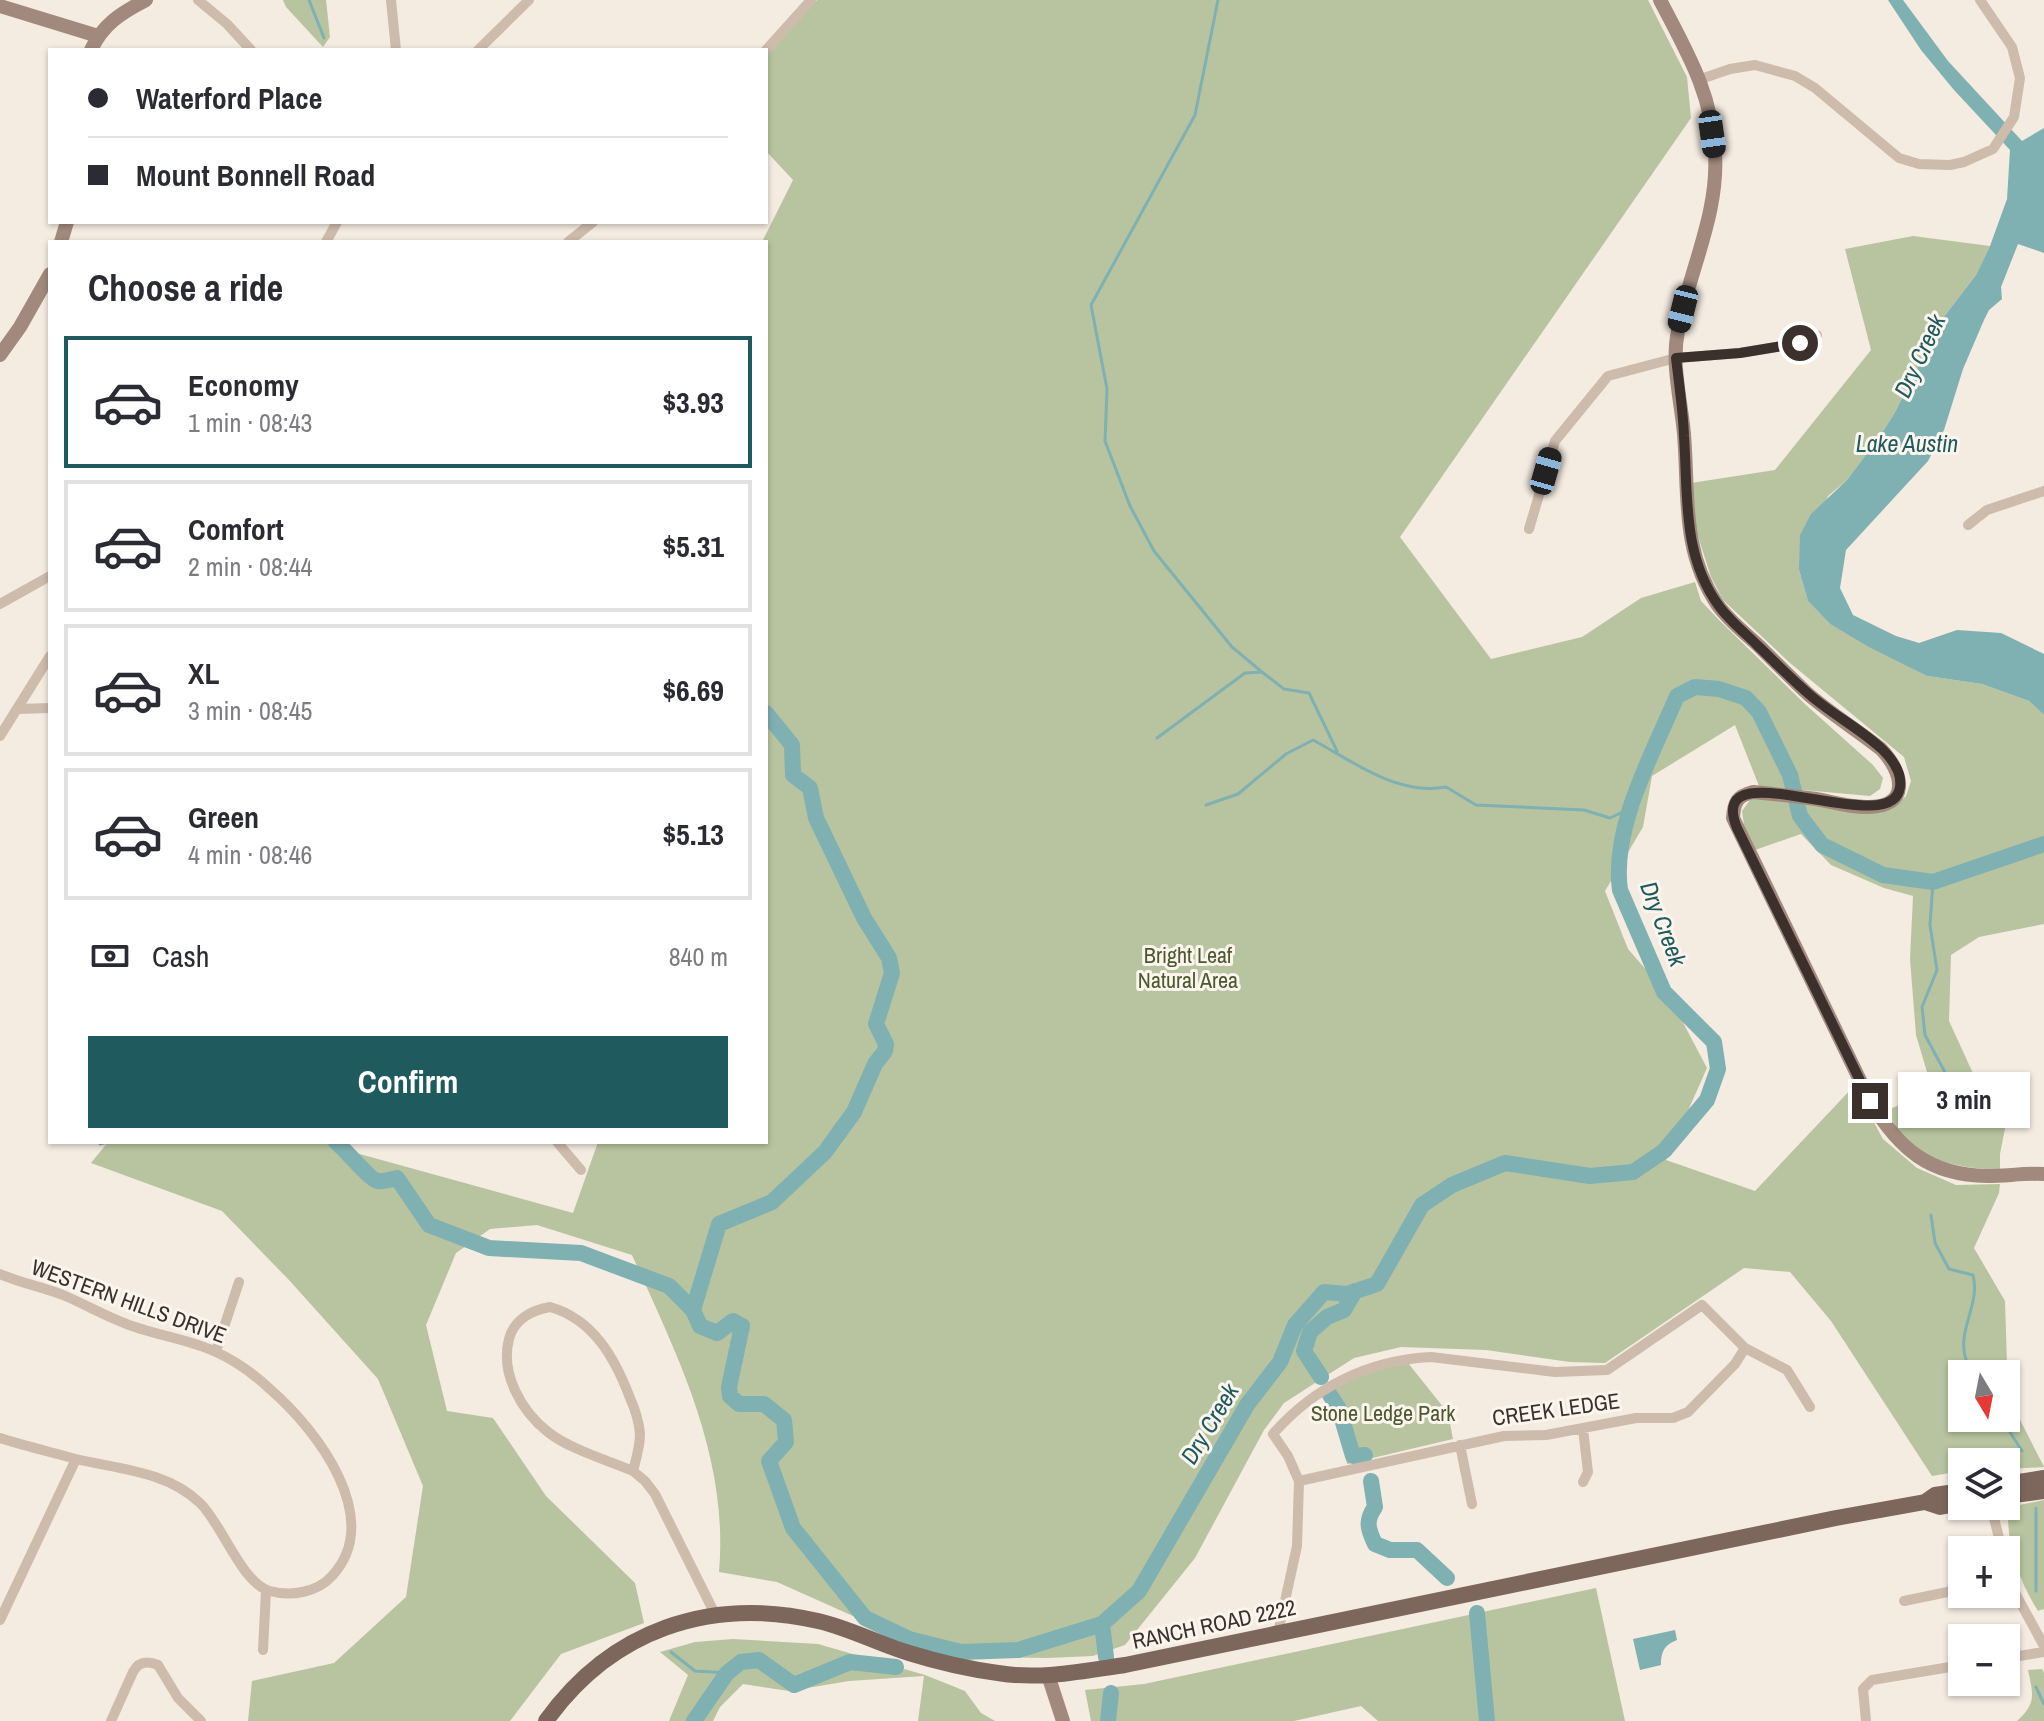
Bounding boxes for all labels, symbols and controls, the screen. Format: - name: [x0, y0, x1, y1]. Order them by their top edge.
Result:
- text: Waterford Place: [136, 78, 322, 118]
- car: [1697, 109, 1727, 159]
- text: Mount Bonnell Road: [136, 155, 375, 195]
- text: Choose a ride: [88, 264, 283, 312]
- car: [1666, 283, 1700, 335]
- water label: Dry Creek: [1886, 308, 1953, 402]
- route start: [1782, 325, 1818, 361]
- text: Economy: [188, 365, 299, 405]
- icon: car: [92, 366, 164, 438]
- text: $3.93: [662, 382, 724, 422]
- text: 1 min · 08:43: [188, 405, 312, 440]
- water label: Lake Austin: [1856, 427, 1958, 459]
- car: [1528, 445, 1564, 497]
- text: Comfort: [188, 509, 284, 549]
- icon: car: [92, 510, 164, 582]
- text: $5.31: [662, 526, 724, 566]
- text: 2 min · 08:44: [188, 549, 312, 584]
- text: XL: [188, 653, 219, 693]
- icon: car: [92, 654, 164, 726]
- text: $6.69: [662, 670, 724, 710]
- text: 3 min · 08:45: [188, 693, 312, 728]
- text: Green: [188, 797, 259, 837]
- icon: car: [92, 798, 164, 870]
- text: $5.13: [662, 814, 724, 854]
- text: 4 min · 08:46: [188, 837, 312, 872]
- water label: Dry Creek: [1633, 877, 1695, 972]
- icon: cash: [88, 934, 132, 978]
- text: Cash: [152, 936, 209, 976]
- text: 840 m: [669, 939, 728, 974]
- park label: Bright Leaf Natural Area: [1138, 940, 1238, 995]
- button: Confirm: [88, 1036, 728, 1128]
- callout: 3 min: [1898, 1073, 2030, 1129]
- text: 3 min: [1936, 1082, 1992, 1117]
- route end: [1852, 1083, 1888, 1119]
- street label: WESTERN HILLS DRIVE: [27, 1252, 231, 1350]
- north arrow: [1948, 1360, 2020, 1432]
- map controls: [1948, 1360, 2020, 1696]
- water label: Dry Creek: [1173, 1376, 1246, 1470]
- street label: CREEK LEDGE: [1490, 1385, 1622, 1433]
- park label: Stone Ledge Park: [1311, 1398, 1456, 1428]
- button: layers: [1948, 1448, 2020, 1520]
- button: +: [1948, 1536, 2020, 1608]
- street label: RANCH ROAD 2222: [1129, 1592, 1299, 1656]
- button: −: [1948, 1624, 2020, 1696]

